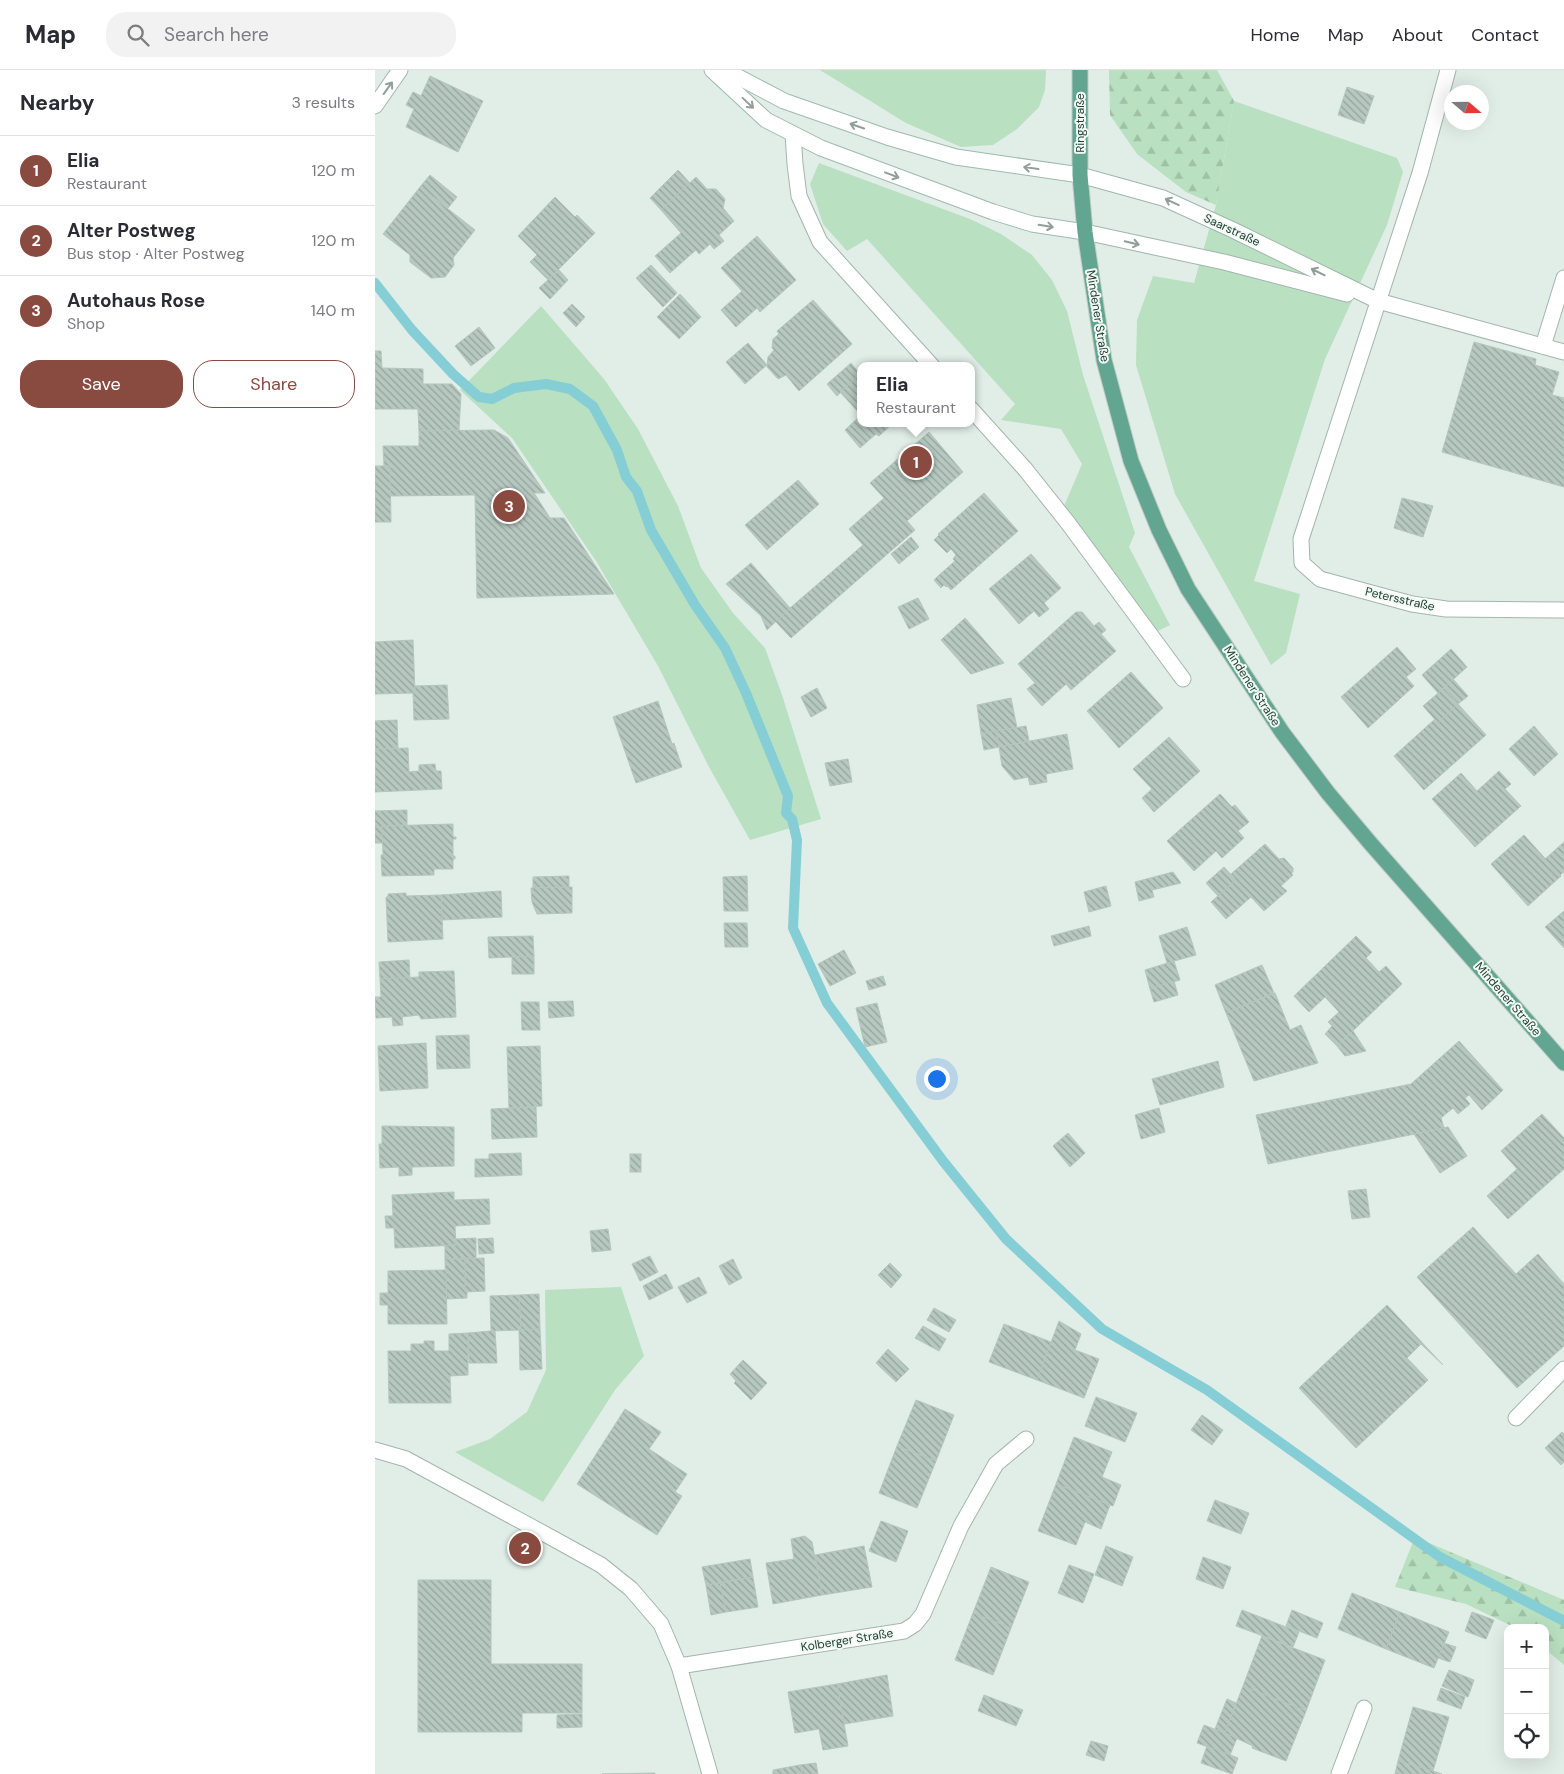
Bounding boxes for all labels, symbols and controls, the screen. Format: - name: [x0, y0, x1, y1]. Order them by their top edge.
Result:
- search box: [106, 12, 456, 57]
- text: Map: [25, 19, 76, 50]
- icon: search: [124, 21, 152, 49]
- text: Search here: [164, 22, 269, 47]
- text: Home: [1250, 23, 1300, 47]
- text: Map: [1328, 23, 1364, 47]
- text: About: [1392, 23, 1443, 47]
- text: Contact: [1471, 23, 1539, 47]
- one-way arrow: [383, 82, 393, 96]
- north arrow: [1444, 85, 1489, 130]
- text: Nearby: [20, 89, 94, 117]
- text: 3 results: [292, 92, 355, 113]
- street label: Ringstraße: [1072, 93, 1088, 153]
- one-way arrow: [742, 97, 754, 109]
- one-way arrow: [850, 121, 865, 130]
- text: Elia: [67, 148, 100, 173]
- text: 1: [33, 160, 39, 181]
- text: 120 m: [311, 160, 355, 181]
- one-way arrow: [1024, 163, 1040, 173]
- one-way arrow: [884, 171, 900, 180]
- text: Restaurant: [67, 173, 147, 194]
- one-way arrow: [1165, 197, 1180, 207]
- street label: Saarstraße: [1201, 210, 1263, 250]
- text: Alter Postweg: [67, 218, 196, 243]
- one-way arrow: [1038, 222, 1054, 232]
- text: 2: [31, 230, 41, 251]
- text: 120 m: [311, 230, 355, 251]
- one-way arrow: [1124, 239, 1140, 248]
- text: Bus stop · Alter Postweg: [67, 243, 245, 264]
- one-way arrow: [1311, 267, 1326, 276]
- street label: Mindener Straße: [1083, 269, 1113, 363]
- text: Autohaus Rose: [67, 288, 205, 313]
- text: 3: [31, 300, 41, 321]
- text: 140 m: [311, 300, 355, 321]
- text: Shop: [67, 313, 105, 334]
- button: Save: [20, 360, 183, 408]
- button: Share: [193, 360, 355, 408]
- popup: [857, 362, 975, 427]
- text: Elia: [876, 372, 908, 397]
- text: Restaurant: [876, 397, 956, 418]
- pin: 1: [900, 443, 932, 481]
- pin: 3: [493, 487, 525, 525]
- street label: Petersstraße: [1364, 583, 1437, 615]
- street label: Mindener Straße: [1220, 643, 1284, 729]
- street label: Mindener Straße: [1472, 959, 1545, 1039]
- your location: [924, 1066, 950, 1092]
- pin: 2: [509, 1529, 541, 1567]
- map controls: [1504, 1624, 1549, 1759]
- button: +: [1504, 1624, 1549, 1669]
- street label: Kolberger Straße: [800, 1625, 894, 1655]
- button: −: [1504, 1669, 1549, 1714]
- button: locate: [1504, 1714, 1549, 1759]

